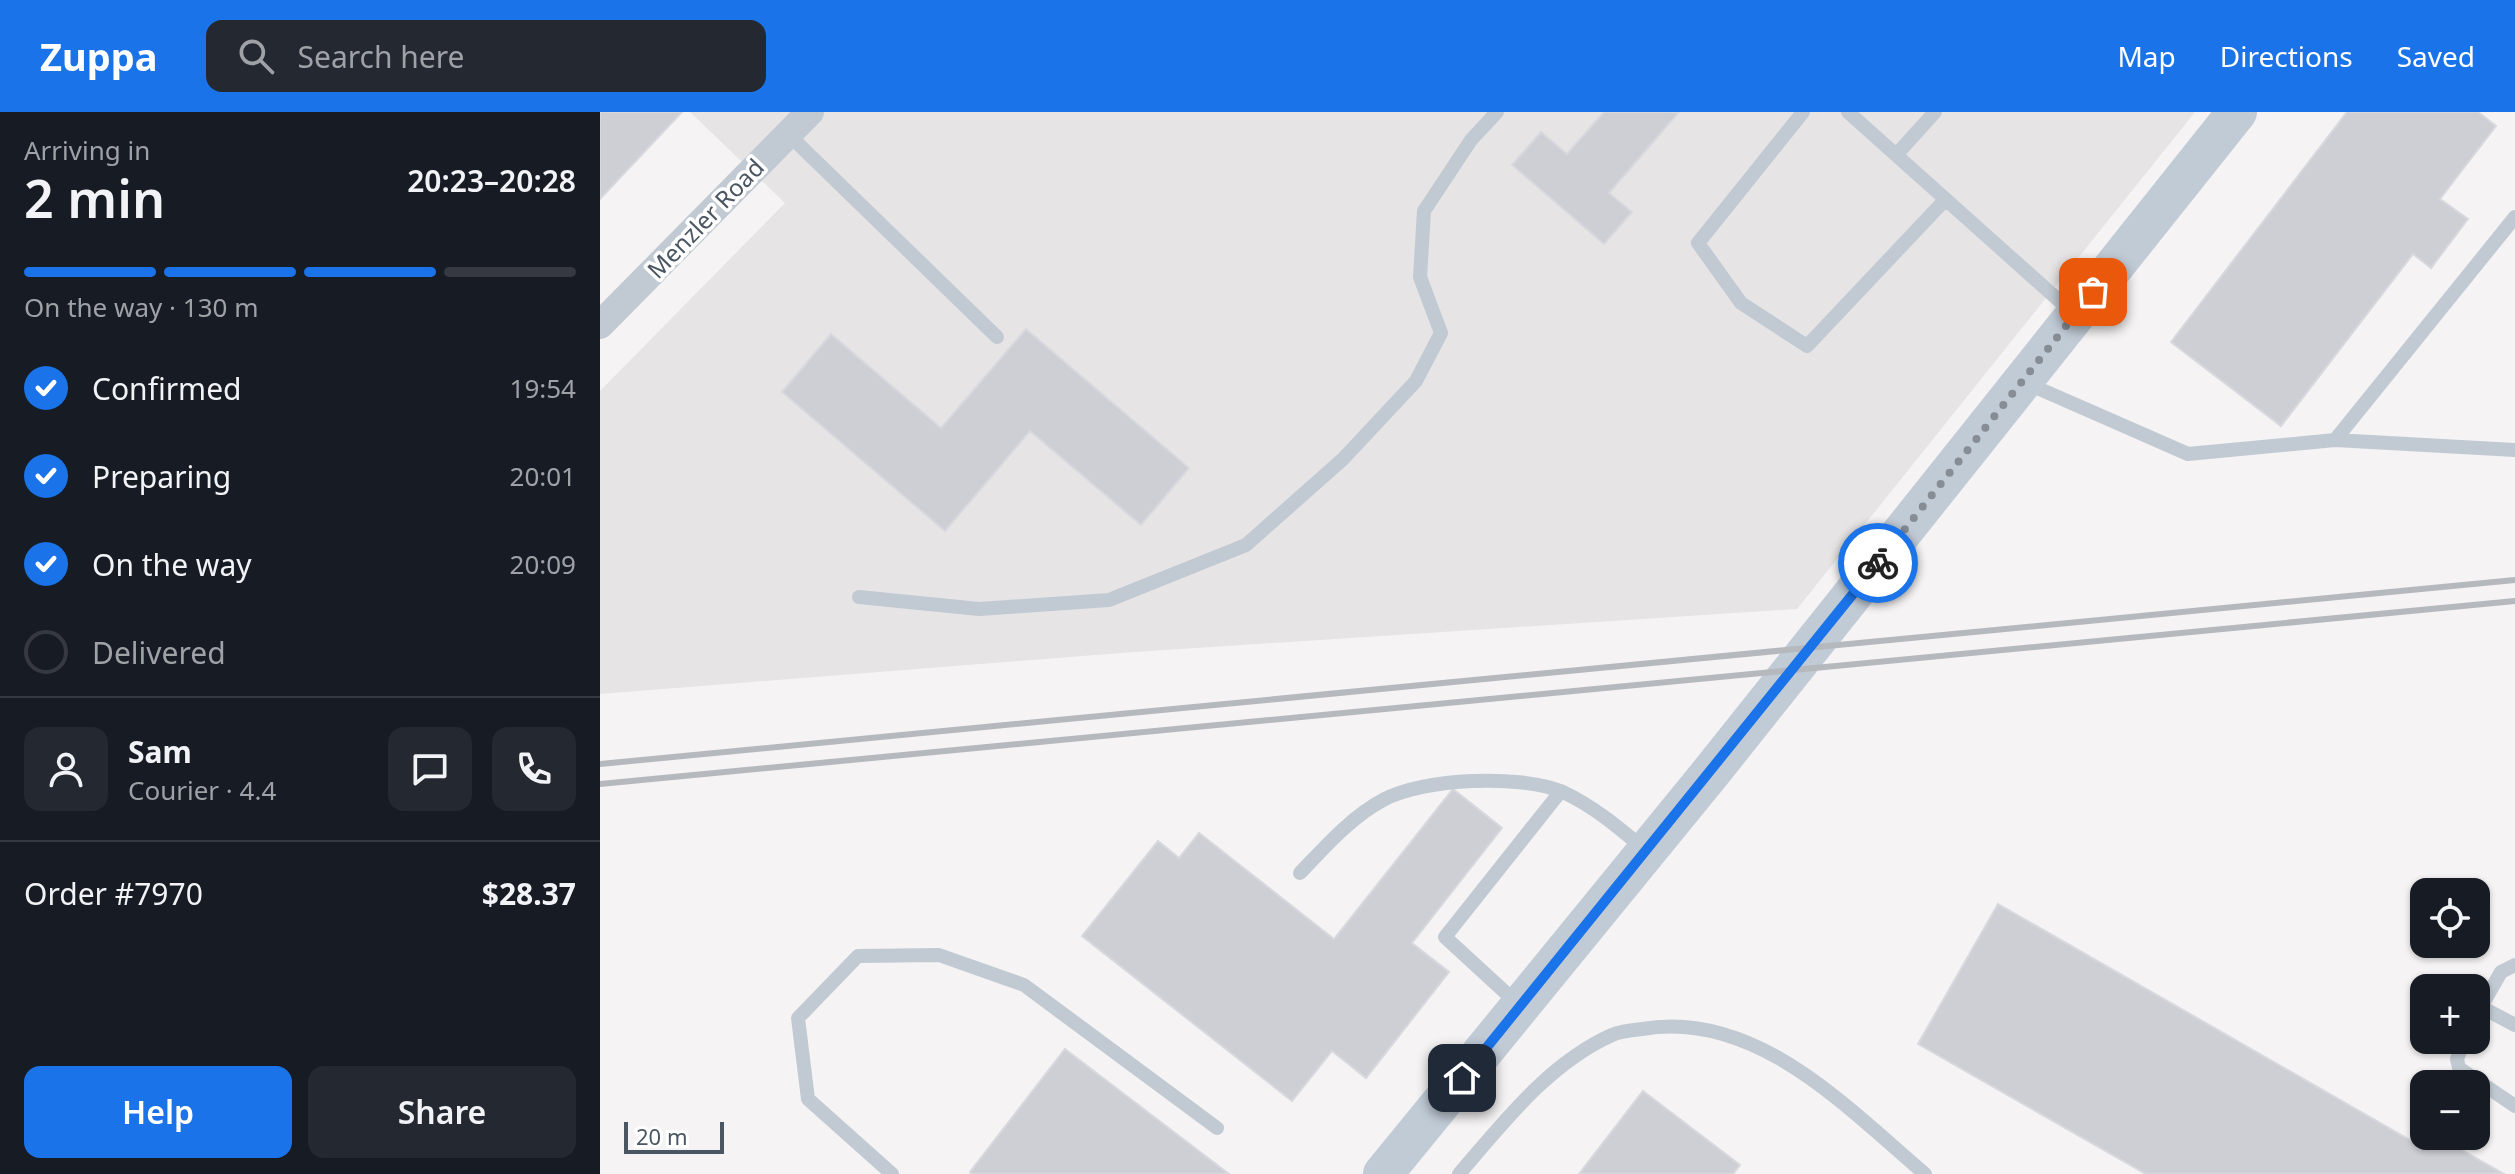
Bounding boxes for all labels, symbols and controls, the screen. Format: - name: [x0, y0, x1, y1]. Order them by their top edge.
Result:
- search box: [206, 20, 766, 92]
- text: Zuppa: [40, 30, 158, 82]
- icon: search: [234, 34, 278, 78]
- text: Search here: [298, 36, 464, 77]
- text: Map: [2117, 37, 2176, 75]
- text: Directions: [2220, 37, 2353, 75]
- text: Saved: [2397, 37, 2475, 75]
- text: Arriving in: [24, 132, 150, 168]
- street label: Menzler Road: [639, 151, 771, 285]
- text: 20:23–20:28: [407, 160, 576, 201]
- text: 2 min: [24, 162, 165, 233]
- pin: [2059, 258, 2127, 326]
- icon: bag: [2071, 270, 2115, 314]
- text: On the way · 130 m: [24, 289, 258, 325]
- icon: check: [24, 366, 68, 410]
- text: Confirmed: [92, 368, 242, 409]
- text: 19:54: [510, 370, 576, 406]
- icon: check: [24, 454, 68, 498]
- text: Preparing: [92, 456, 231, 497]
- text: 20:01: [510, 458, 576, 494]
- courier: [1838, 523, 1918, 603]
- icon: bike: [1856, 541, 1900, 585]
- icon: check: [24, 542, 68, 586]
- text: On the way: [92, 544, 252, 585]
- text: 20:09: [510, 546, 576, 582]
- text: Delivered: [92, 632, 226, 673]
- button: person: [24, 727, 108, 811]
- button: chat: [388, 727, 472, 811]
- button: phone: [492, 727, 576, 811]
- text: Sam: [128, 731, 192, 772]
- text: Courier · 4.4: [128, 772, 276, 808]
- text: Order #7970: [24, 873, 203, 914]
- text: $28.37: [482, 873, 576, 914]
- map controls: [2410, 878, 2490, 1150]
- button: locate: [2410, 878, 2490, 958]
- button: +: [2410, 974, 2490, 1054]
- pin: [1428, 1044, 1496, 1112]
- icon: home: [1440, 1056, 1484, 1100]
- button: Help: [24, 1066, 292, 1158]
- button: Share: [308, 1066, 576, 1158]
- button: −: [2410, 1070, 2490, 1150]
- scale bar: [624, 1118, 724, 1154]
- text: 20 m: [636, 1121, 687, 1151]

